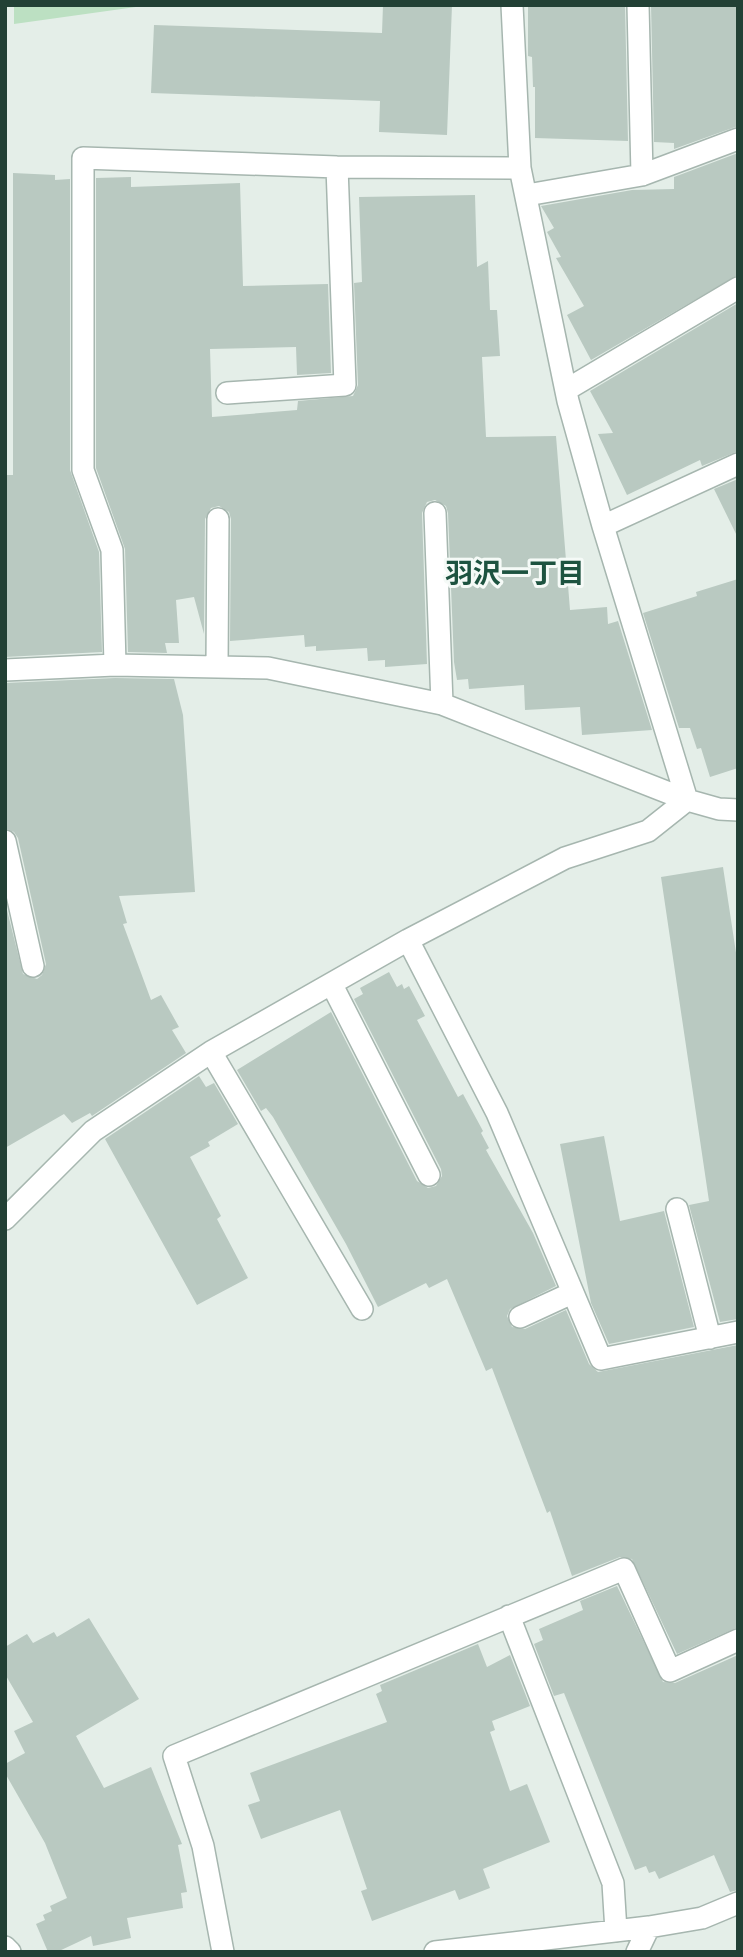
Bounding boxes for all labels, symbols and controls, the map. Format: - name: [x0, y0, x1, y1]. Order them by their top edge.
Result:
- district label: 羽沢一丁目: [445, 556, 585, 590]

